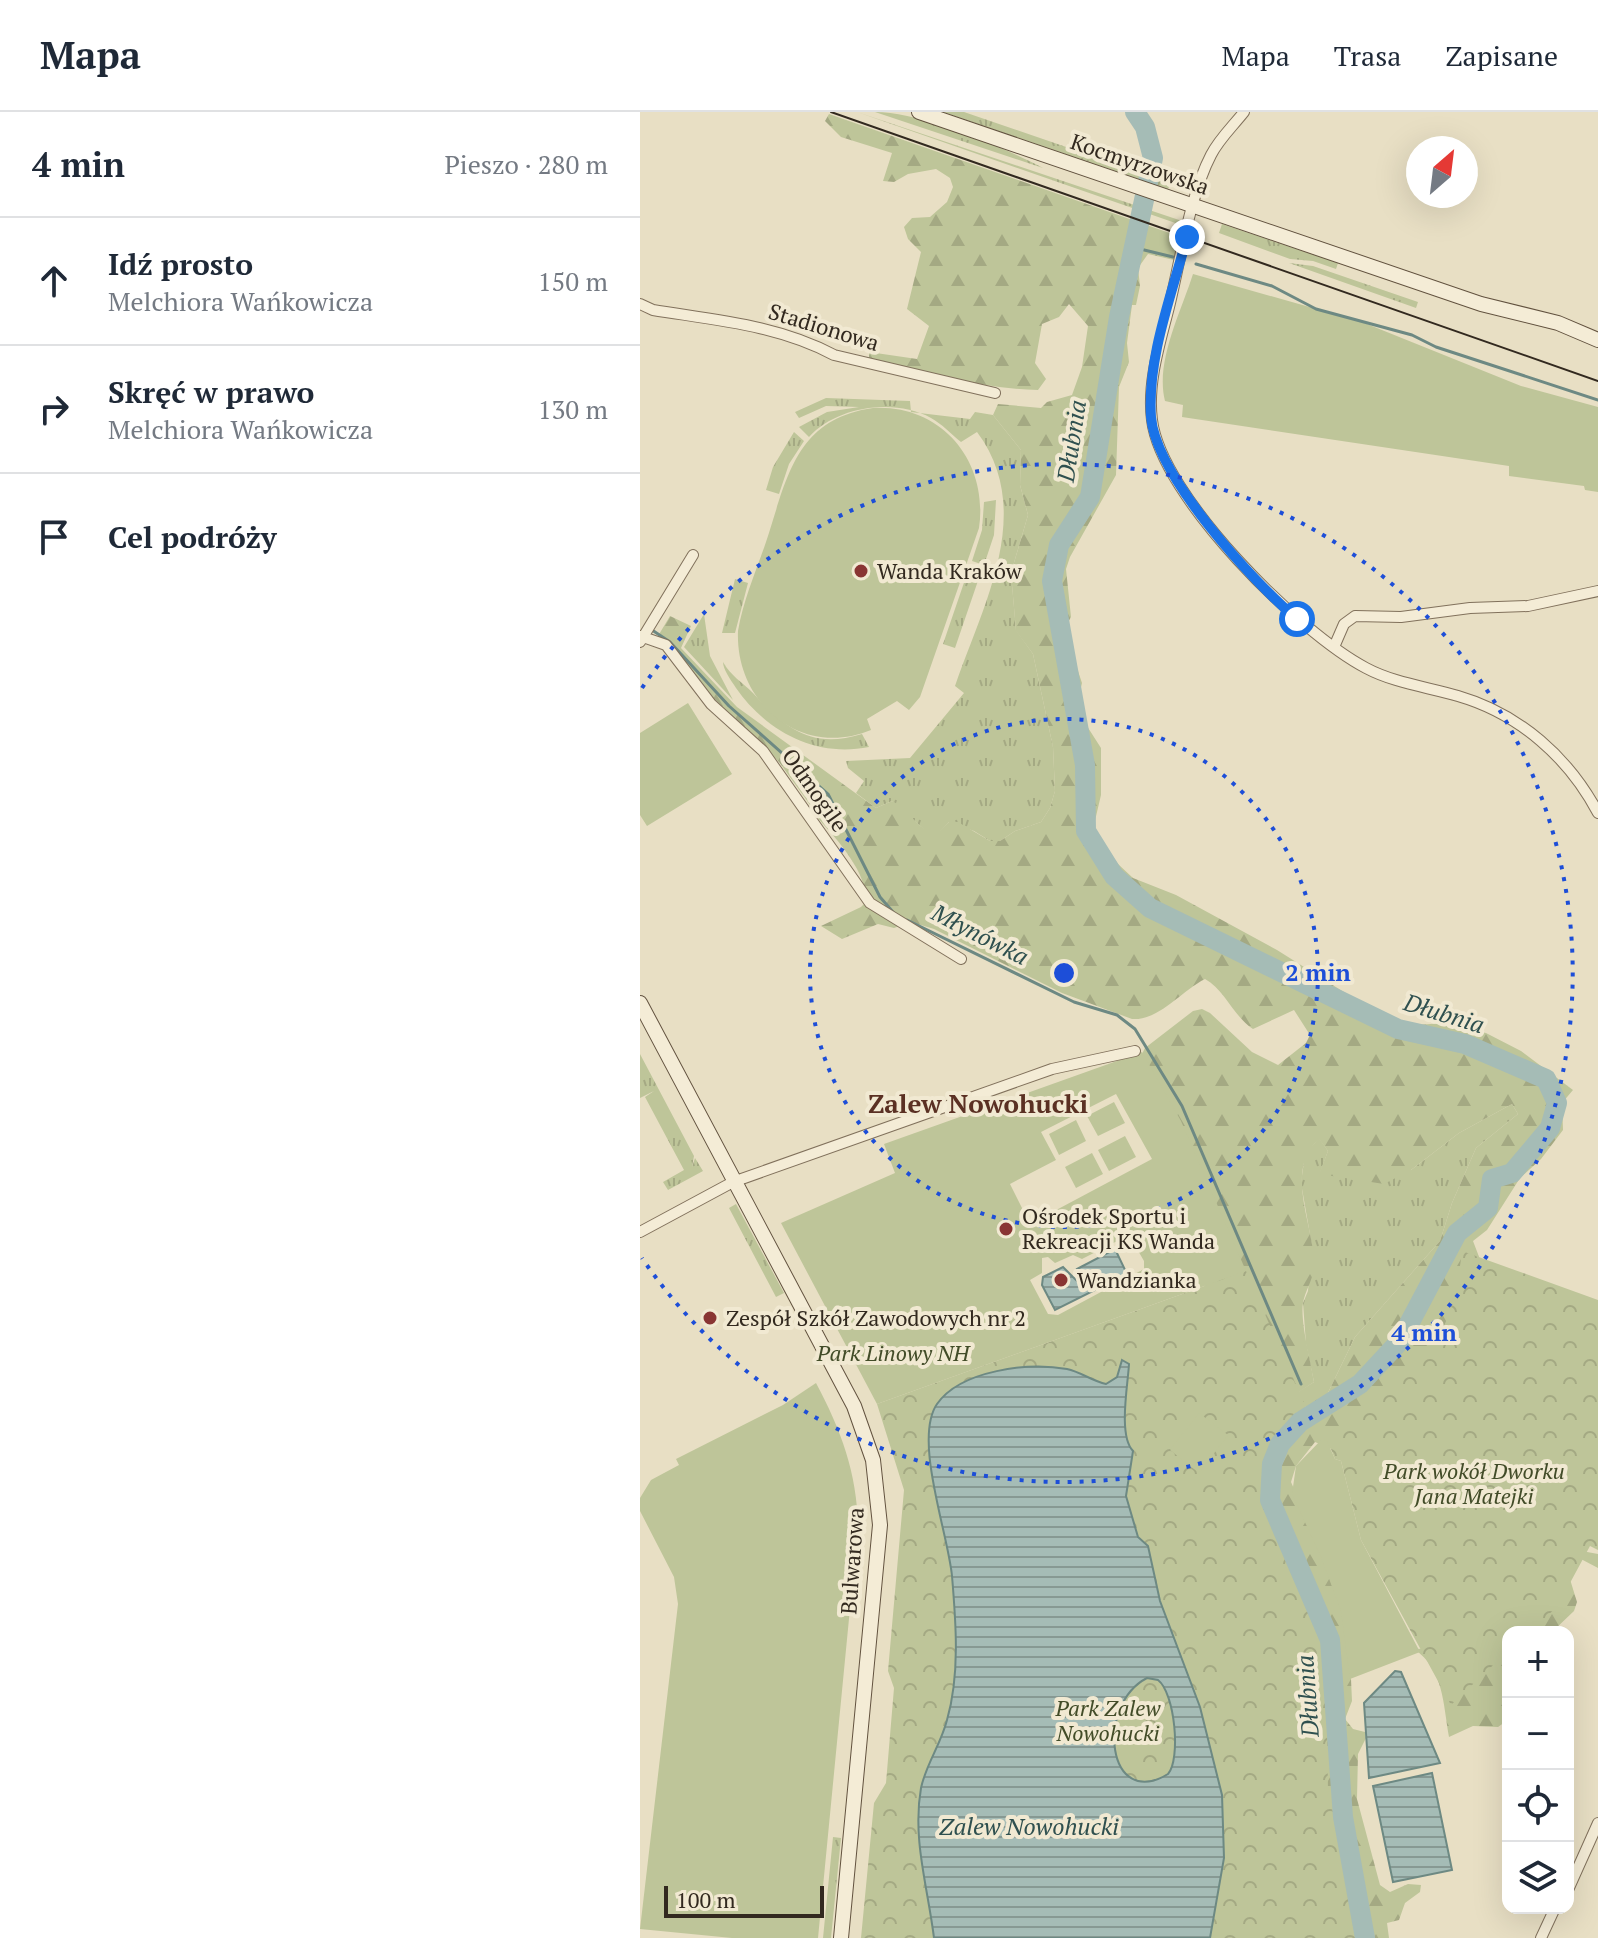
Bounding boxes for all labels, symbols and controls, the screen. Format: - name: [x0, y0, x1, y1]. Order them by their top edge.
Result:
- text: Mapa: [40, 30, 141, 80]
- text: Mapa: [1221, 37, 1290, 74]
- text: Trasa: [1334, 37, 1402, 74]
- text: Zapisane: [1446, 37, 1558, 74]
- street label: Kocmyrzowska: [1067, 126, 1213, 201]
- north arrow: [1406, 136, 1478, 208]
- text: 4 min: [32, 142, 125, 187]
- text: Pieszo · 280 m: [444, 147, 608, 181]
- route end: [1169, 219, 1205, 255]
- text: Idź prosto: [108, 244, 253, 284]
- icon: ahead: [32, 259, 76, 303]
- text: 150 m: [538, 264, 608, 298]
- text: Melchiora Wańkowicza: [108, 284, 373, 318]
- street label: Stadionowa: [765, 296, 883, 357]
- text: Skręć w prawo: [108, 372, 314, 412]
- icon: right: [32, 387, 76, 431]
- text: 130 m: [538, 392, 608, 426]
- water label: Dłubnia: [1049, 398, 1093, 485]
- text: Melchiora Wańkowicza: [108, 412, 373, 446]
- icon: arrive: [32, 515, 76, 559]
- text: Cel podróży: [108, 517, 277, 557]
- place label: Wanda Kraków: [877, 556, 1023, 585]
- marker: Wanda Kraków: [852, 562, 870, 580]
- route start: [1279, 601, 1315, 637]
- street label: Odmogile: [776, 742, 855, 837]
- water label: Młynówka: [926, 896, 1034, 972]
- text: 2 min: [1285, 956, 1351, 988]
- centre of rings: [1050, 959, 1078, 987]
- water label: Dłubnia: [1399, 985, 1488, 1040]
- district label: Zalew Nowohucki: [868, 1086, 1088, 1120]
- place label: Ośrodek Sportu i Rekreacji KS Wanda: [1022, 1201, 1215, 1255]
- marker: Ośrodek Sportu i Rekreacji KS Wanda: [997, 1220, 1015, 1238]
- place label: Wandzianka: [1077, 1265, 1197, 1294]
- marker: Wandzianka: [1052, 1271, 1070, 1289]
- place label: Zespół Szkół Zawodowych nr 2: [726, 1303, 1026, 1332]
- marker: Zespół Szkół Zawodowych nr 2: [701, 1309, 719, 1327]
- text: 4 min: [1391, 1316, 1457, 1348]
- park label: Park Linowy NH: [816, 1338, 971, 1367]
- park label: Park wokół Dworku Jana Matejki: [1382, 1456, 1565, 1510]
- street label: Bulwarowa: [833, 1506, 870, 1616]
- map controls: [1502, 1626, 1574, 1914]
- button: +: [1502, 1626, 1574, 1698]
- water label: Dłubnia: [1288, 1654, 1326, 1739]
- park label: Park Zalew Nowohucki: [1054, 1693, 1161, 1747]
- button: −: [1502, 1698, 1574, 1770]
- button: locate: [1502, 1770, 1574, 1842]
- water label: Zalew Nowohucki: [939, 1810, 1119, 1842]
- button: layers: [1502, 1842, 1574, 1914]
- scale bar: [664, 1882, 824, 1918]
- text: 100 m: [676, 1885, 736, 1914]

